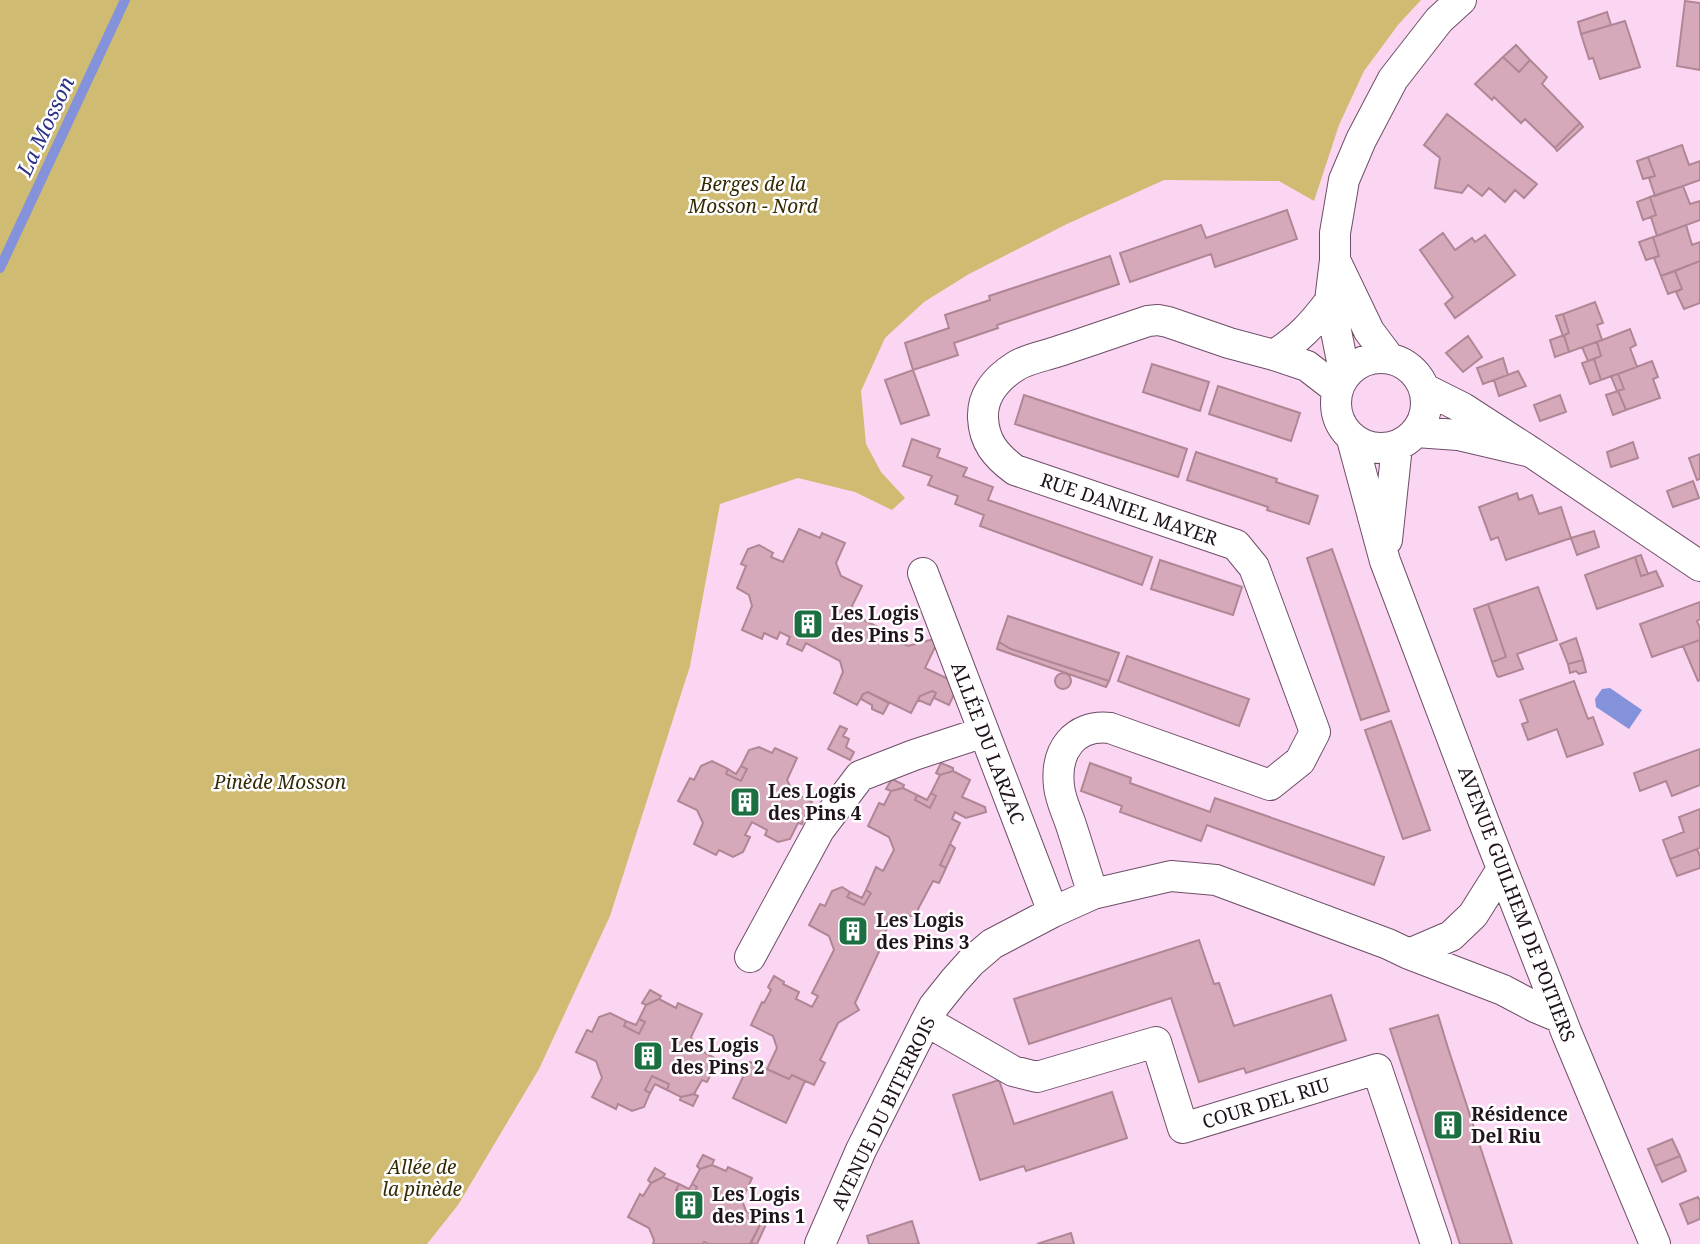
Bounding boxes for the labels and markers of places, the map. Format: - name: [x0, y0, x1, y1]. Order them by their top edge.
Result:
- place label: Les Logis des Pins 5: [831, 600, 925, 648]
- building icon: Les Logis des Pins 5: [791, 607, 825, 641]
- place label: Les Logis des Pins 4: [768, 778, 862, 826]
- building icon: Les Logis des Pins 4: [728, 785, 762, 819]
- place label: Les Logis des Pins 3: [876, 907, 970, 955]
- building icon: Les Logis des Pins 3: [836, 914, 870, 948]
- place label: Les Logis des Pins 2: [671, 1032, 765, 1080]
- building icon: Les Logis des Pins 2: [631, 1039, 665, 1073]
- place label: Résidence Del Riu: [1471, 1101, 1568, 1149]
- building icon: Résidence Del Riu: [1431, 1108, 1465, 1142]
- place label: Les Logis des Pins 1: [712, 1181, 806, 1229]
- building icon: Les Logis des Pins 1: [672, 1188, 706, 1222]

